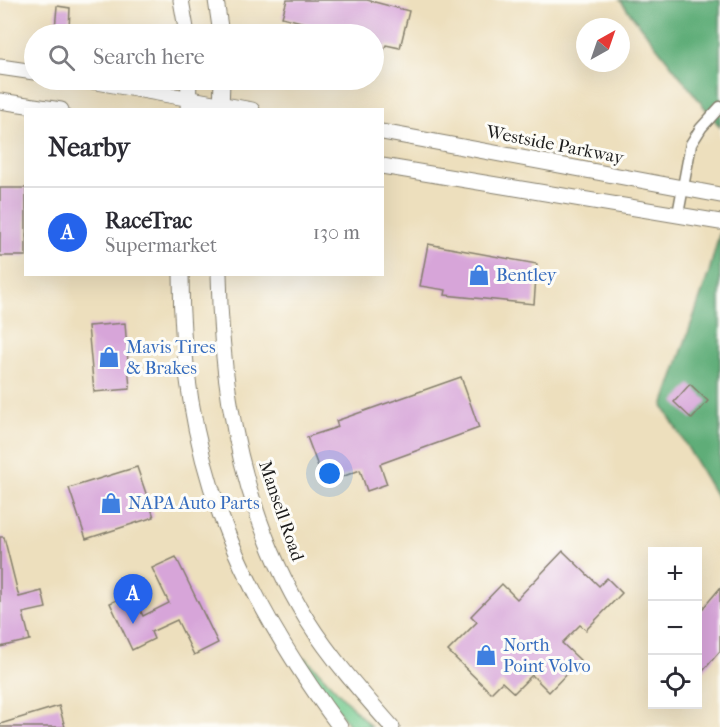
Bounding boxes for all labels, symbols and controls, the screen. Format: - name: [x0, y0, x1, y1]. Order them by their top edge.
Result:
- north arrow: [576, 18, 630, 72]
- search box: [24, 24, 384, 90]
- icon: search: [45, 41, 78, 74]
- text: Search here: [93, 44, 205, 70]
- street label: Westside Parkway: [484, 121, 627, 169]
- text: Nearby: [48, 132, 130, 163]
- text: RaceTrac: [105, 208, 192, 234]
- text: A: [61, 221, 74, 244]
- text: 130 m: [313, 221, 360, 244]
- text: Supermarket: [105, 234, 217, 257]
- shop icon: Bentley: [467, 263, 491, 287]
- place label: Bentley: [496, 265, 558, 286]
- place label: Mavis Tires & Brakes: [126, 337, 216, 379]
- shop icon: Mavis Tires & Brakes: [97, 345, 121, 369]
- street label: Mansell Road: [254, 458, 308, 564]
- your location: [315, 459, 344, 488]
- shop icon: NAPA Auto Parts: [99, 491, 123, 515]
- place label: NAPA Auto Parts: [128, 493, 260, 514]
- map controls: [648, 547, 702, 709]
- button: +: [648, 547, 702, 601]
- pin: A: [114, 574, 152, 624]
- button: −: [648, 601, 702, 655]
- place label: North Point Volvo: [503, 635, 591, 677]
- shop icon: North Point Volvo: [474, 643, 498, 667]
- button: locate: [648, 655, 702, 709]

